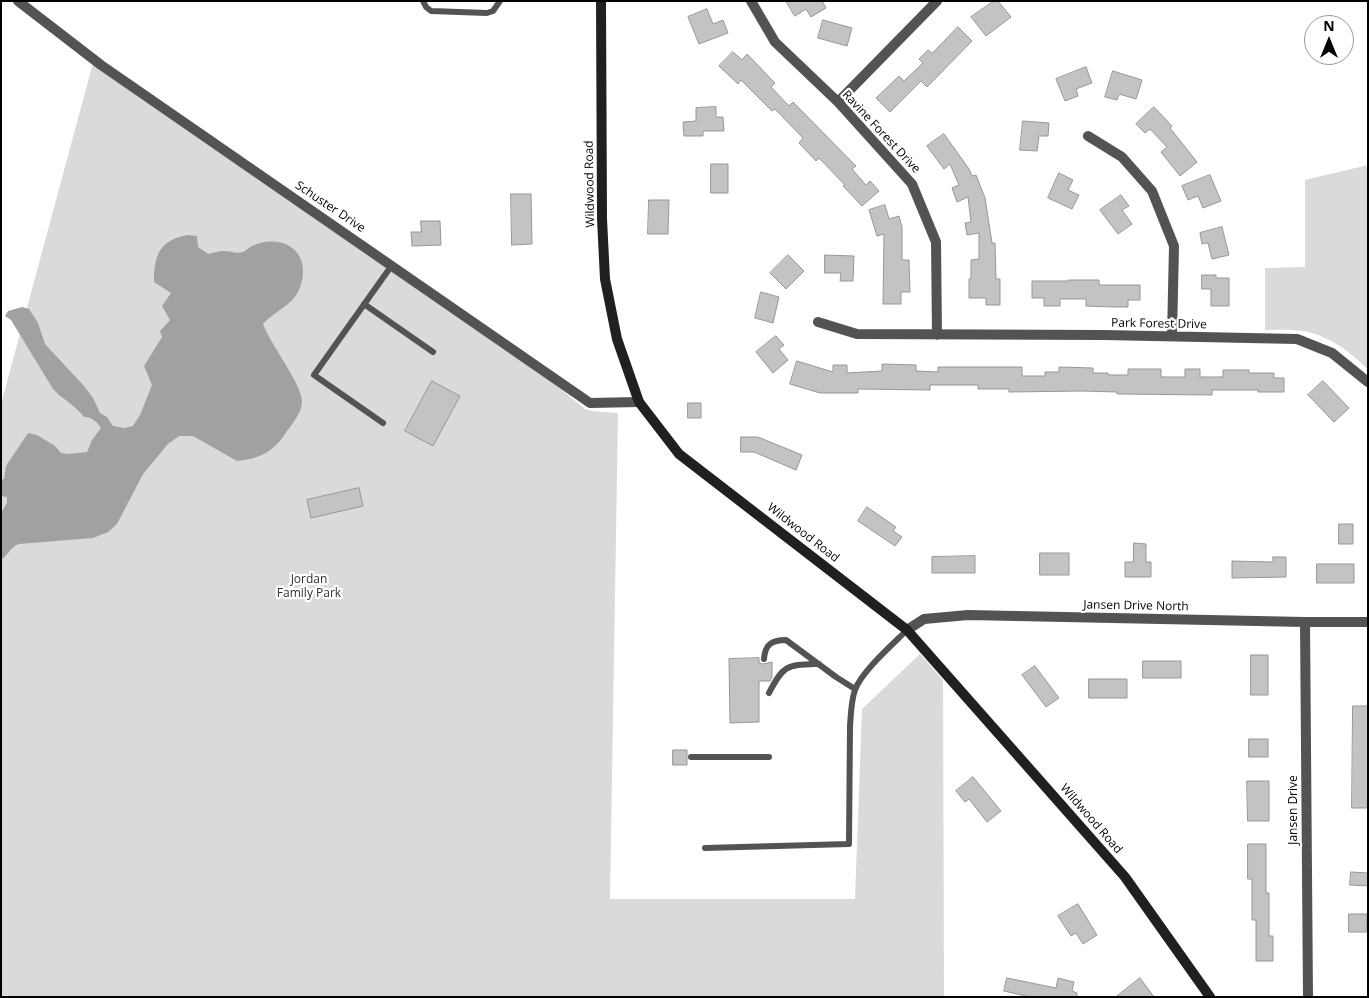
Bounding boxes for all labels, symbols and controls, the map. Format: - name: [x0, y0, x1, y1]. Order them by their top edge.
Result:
- north arrow: [1304, 15, 1354, 65]
- text: N: [1323, 16, 1335, 35]
- street label: Ravine Forest Drive: [839, 88, 923, 176]
- street label: Wildwood Road: [582, 140, 598, 228]
- street label: Schuster Drive: [292, 178, 368, 236]
- street label: Park Forest Drive: [1111, 316, 1207, 332]
- street label: Wildwood Road: [764, 500, 842, 566]
- park label: Jordan Family Park: [277, 573, 341, 601]
- street label: Jansen Drive North: [1083, 598, 1189, 614]
- street label: Jansen Drive: [1287, 775, 1301, 845]
- street label: Wildwood Road: [1057, 781, 1125, 857]

